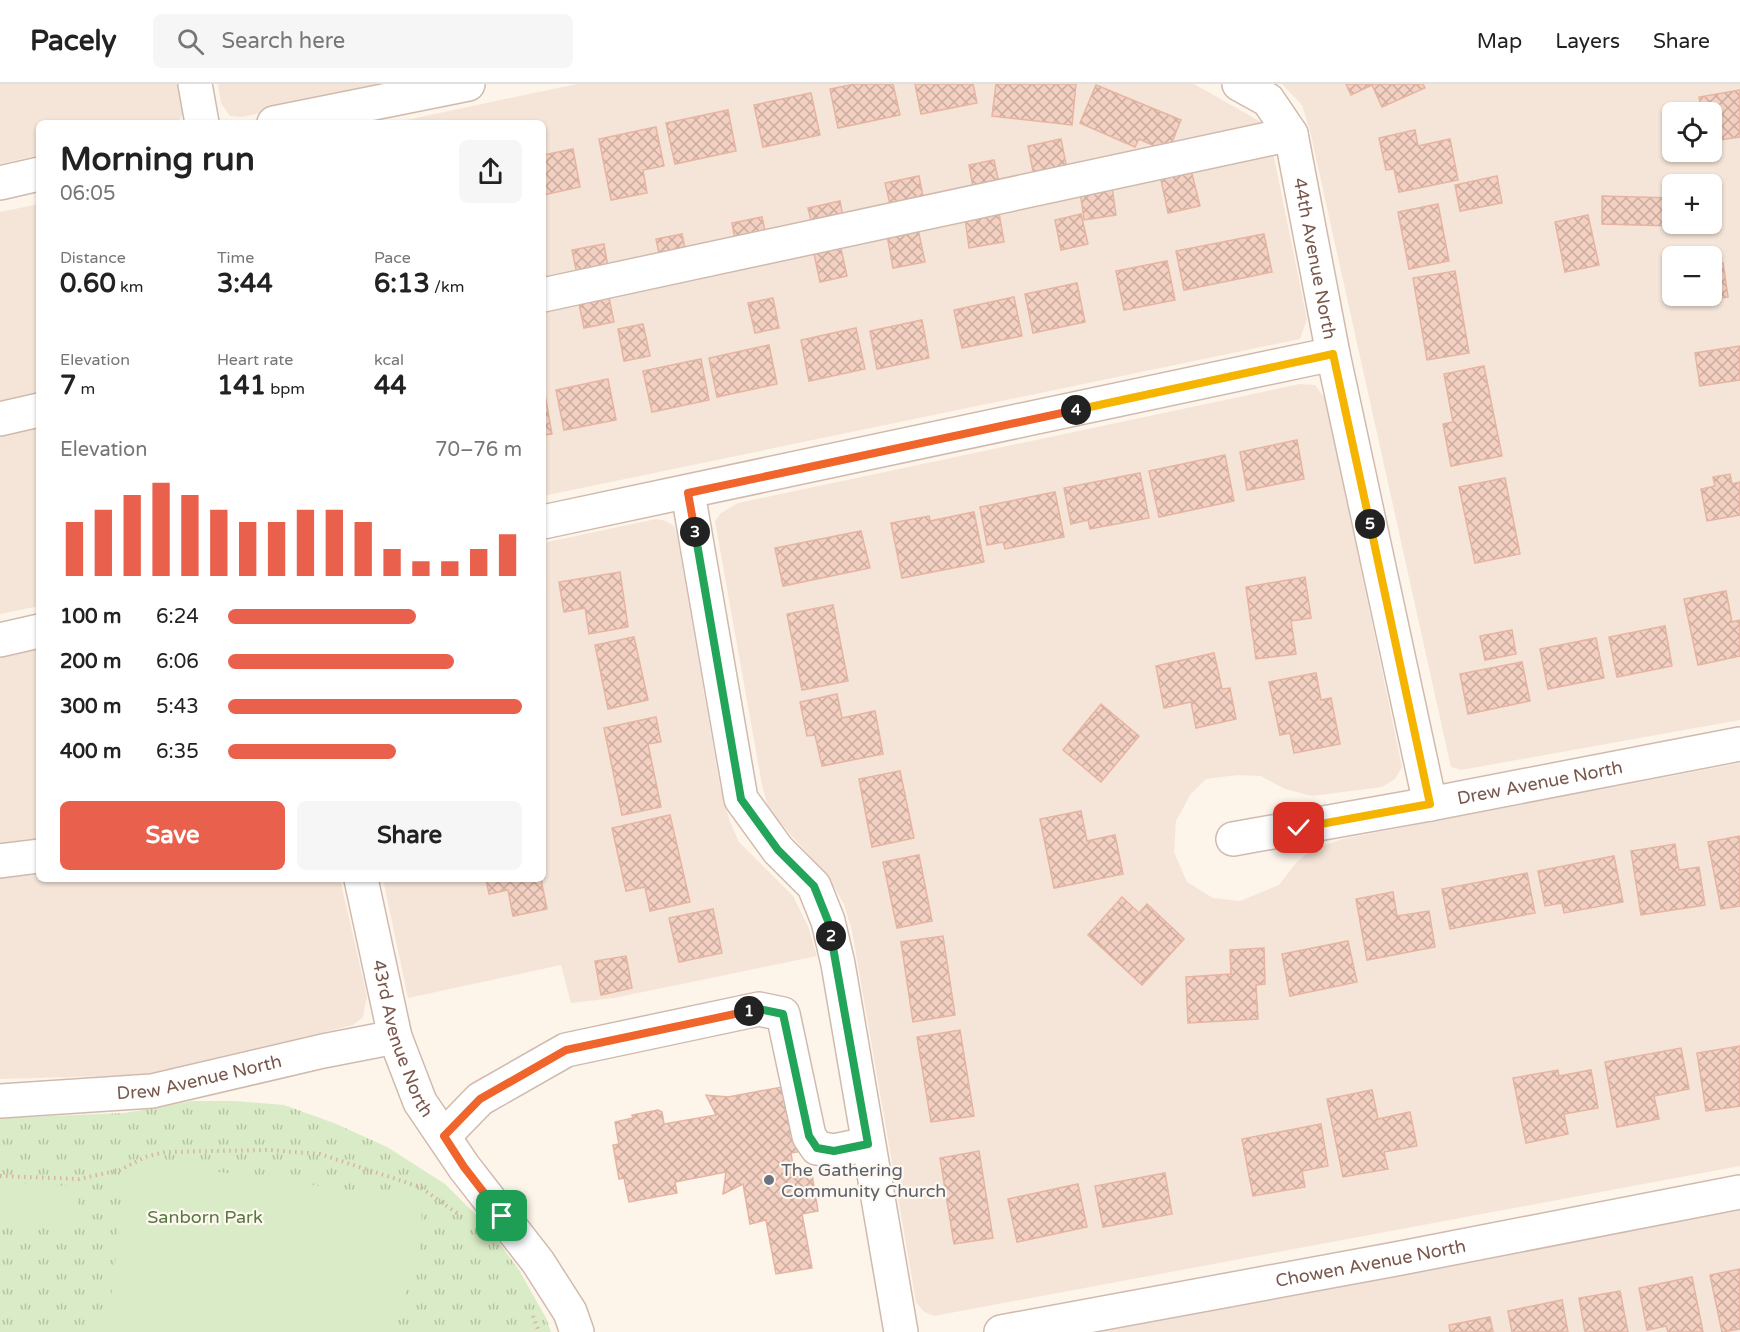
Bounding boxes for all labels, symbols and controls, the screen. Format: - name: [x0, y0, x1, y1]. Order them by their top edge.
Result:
- search box: [153, 14, 573, 68]
- text: Pacely: [30, 24, 117, 58]
- icon: search: [174, 25, 207, 58]
- text: Search here: [222, 28, 345, 54]
- text: Map: [1477, 29, 1522, 54]
- text: Layers: [1555, 29, 1620, 54]
- text: Share: [1653, 29, 1710, 54]
- map controls: [1662, 102, 1722, 306]
- button: locate: [1662, 102, 1722, 162]
- text: Morning run: [60, 140, 255, 179]
- button: share: [459, 140, 522, 203]
- button: +: [1662, 174, 1722, 234]
- street label: 44th Avenue North: [1289, 176, 1341, 341]
- text: 06:05: [60, 182, 115, 206]
- button: −: [1662, 246, 1722, 306]
- text: Distance: [60, 248, 126, 268]
- text: Time: [217, 248, 254, 268]
- text: Pace: [374, 248, 411, 268]
- text: 0.60: [60, 268, 116, 299]
- text: 3:44: [217, 268, 273, 299]
- text: 6:13: [374, 268, 430, 299]
- text: km: [116, 277, 143, 297]
- text: /km: [430, 277, 464, 297]
- text: Elevation: [60, 350, 130, 370]
- text: Heart rate: [217, 350, 293, 370]
- text: kcal: [374, 350, 404, 370]
- text: 7: [60, 370, 76, 401]
- text: 141: [217, 370, 266, 401]
- text: 44: [374, 370, 407, 401]
- text: m: [76, 379, 95, 399]
- text: bpm: [266, 379, 305, 399]
- pin: 4: [1061, 395, 1091, 425]
- text: 4: [1071, 400, 1081, 420]
- text: Elevation: [60, 438, 147, 462]
- text: 70–76 m: [435, 438, 522, 462]
- pin: 5: [1355, 509, 1385, 539]
- text: 5: [1365, 514, 1375, 534]
- pin: 3: [680, 517, 710, 547]
- text: 3: [690, 522, 700, 542]
- text: 100 m: [60, 605, 121, 629]
- text: 6:24: [156, 605, 199, 629]
- text: 200 m: [60, 650, 121, 674]
- text: 6:06: [156, 650, 199, 674]
- text: 300 m: [60, 695, 121, 719]
- text: 5:43: [156, 695, 199, 719]
- text: 400 m: [60, 740, 121, 764]
- text: 6:35: [156, 740, 199, 764]
- street label: Drew Avenue North: [1455, 756, 1624, 810]
- button: Save: [60, 801, 285, 870]
- button: Share: [297, 801, 522, 870]
- pin: [1273, 802, 1324, 853]
- icon: check: [1282, 811, 1315, 844]
- pin: 2: [816, 921, 846, 951]
- text: 2: [826, 926, 836, 946]
- street label: 43rd Avenue North: [368, 958, 438, 1121]
- pin: 1: [734, 996, 764, 1026]
- text: 1: [744, 1001, 754, 1021]
- street label: Drew Avenue North: [116, 1050, 284, 1104]
- place label: The Gathering Community Church: [781, 1159, 946, 1202]
- marker: The Gathering Community Church: [762, 1173, 776, 1187]
- pin: [476, 1190, 527, 1241]
- icon: arrive: [485, 1199, 518, 1232]
- park label: Sanborn Park: [147, 1206, 263, 1228]
- street label: Chowen Avenue North: [1274, 1235, 1468, 1292]

